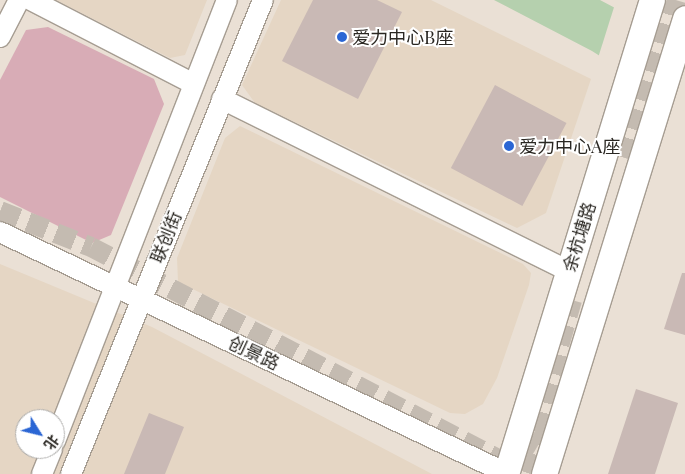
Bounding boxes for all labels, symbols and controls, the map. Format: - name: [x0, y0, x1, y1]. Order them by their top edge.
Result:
- place label: 爱力中心B座: [352, 26, 453, 48]
- marker: 爱力中心B座: [336, 31, 348, 43]
- place label: 爱力中心A座: [519, 135, 620, 157]
- marker: 爱力中心A座: [503, 140, 515, 152]
- street label: 余杭塘路: [558, 199, 600, 275]
- street label: 联创街: [146, 208, 186, 266]
- street label: 创景路: [225, 332, 283, 374]
- north arrow: [15, 409, 65, 459]
- text: 北: [40, 431, 64, 454]

